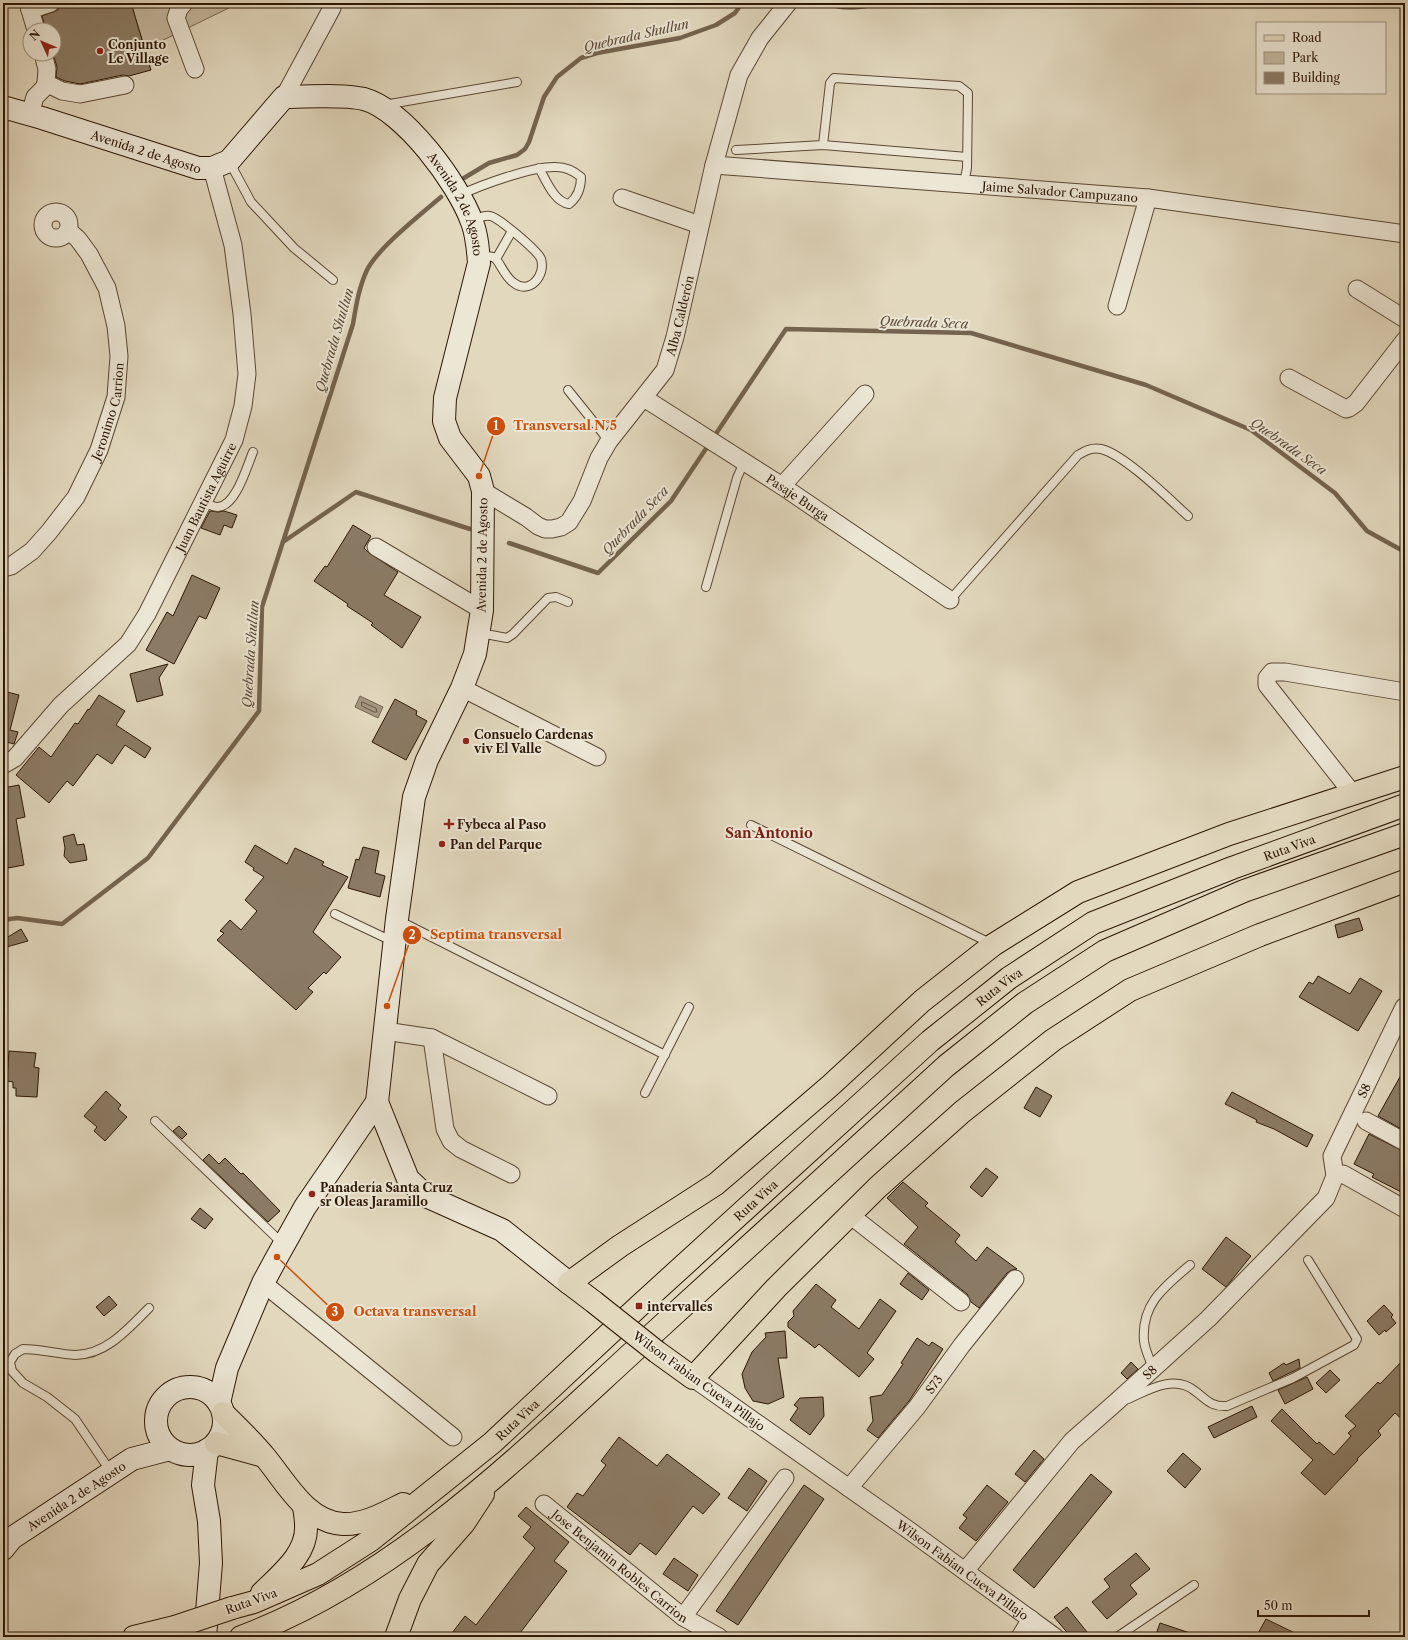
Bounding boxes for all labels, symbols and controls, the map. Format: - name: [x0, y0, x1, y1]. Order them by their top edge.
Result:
- water label: Quebrada Shullun: [582, 15, 690, 55]
- north arrow: [22, 22, 62, 62]
- legend: [1256, 22, 1386, 94]
- text: N: [26, 26, 43, 43]
- text: Road: [1292, 30, 1322, 45]
- place label: Conjunto Le Village: [108, 37, 169, 66]
- marker: Conjunto Le Village: [95, 46, 105, 56]
- text: Park: [1292, 50, 1319, 65]
- text: Building: [1292, 70, 1340, 85]
- street label: Avenida 2 de Agosto: [88, 126, 203, 176]
- street label: Avenida 2 de Agosto: [424, 148, 486, 257]
- street label: Jaime Salvador Campuzano: [979, 178, 1139, 205]
- street label: Alba Calderón: [662, 273, 696, 358]
- water label: Quebrada Shullun: [311, 286, 357, 394]
- water label: Quebrada Seca: [879, 312, 969, 332]
- street label: Jeronimo Carrion: [87, 362, 126, 464]
- callout: Transversal N°5: [486, 413, 625, 438]
- water label: Quebrada Seca: [1248, 414, 1330, 478]
- text: Transversal N°5: [513, 417, 617, 433]
- text: 1: [493, 418, 499, 433]
- street label: Juan Bautista Aguirre: [171, 440, 239, 556]
- street label: Pasaje Burga: [764, 471, 833, 524]
- water label: Quebrada Seca: [598, 482, 672, 558]
- street label: Avenida 2 de Agosto: [473, 497, 491, 614]
- water label: Quebrada Shullun: [238, 600, 262, 708]
- place label: Consuelo Cardenas viv El Valle: [473, 727, 594, 756]
- marker: Consuelo Cardenas viv El Valle: [461, 736, 471, 746]
- place label: Fybeca al Paso: [457, 817, 547, 832]
- marker: Fybeca al Paso: [444, 819, 454, 829]
- district label: San Antonio: [725, 824, 813, 842]
- street label: Ruta Viva: [1261, 831, 1318, 863]
- place label: Pan del Parque: [450, 837, 542, 852]
- marker: Pan del Parque: [437, 839, 447, 849]
- callout: Septima transversal: [402, 922, 570, 947]
- text: Septima transversal: [430, 926, 562, 942]
- text: 2: [408, 927, 416, 942]
- street label: Ruta Viva: [973, 964, 1025, 1009]
- street label: S8: [1354, 1081, 1374, 1100]
- street label: Ruta Viva: [730, 1176, 781, 1224]
- place label: Panadería Santa Cruz sr Oleas Jaramillo: [320, 1180, 453, 1209]
- marker: Panadería Santa Cruz sr Oleas Jaramillo: [307, 1189, 317, 1199]
- callout: Octava transversal: [325, 1299, 485, 1324]
- place label: intervalles: [647, 1299, 713, 1314]
- marker: intervalles: [634, 1301, 644, 1311]
- text: Octava transversal: [354, 1303, 477, 1319]
- text: 3: [332, 1304, 339, 1319]
- street label: Wilson Fabian Cueva Pillajo: [629, 1327, 768, 1434]
- street label: S8: [1139, 1362, 1160, 1382]
- street label: S73: [922, 1372, 945, 1397]
- street label: Ruta Viva: [492, 1395, 542, 1444]
- street label: Avenida 2 de Agosto: [23, 1458, 128, 1534]
- street label: Jose Benjamin Robles Carrion: [547, 1505, 691, 1626]
- street label: Wilson Fabian Cueva Pillajo: [893, 1516, 1032, 1623]
- street label: Ruta Viva: [223, 1584, 280, 1617]
- scale bar: [1258, 1592, 1369, 1618]
- text: 50 m: [1264, 1598, 1293, 1613]

